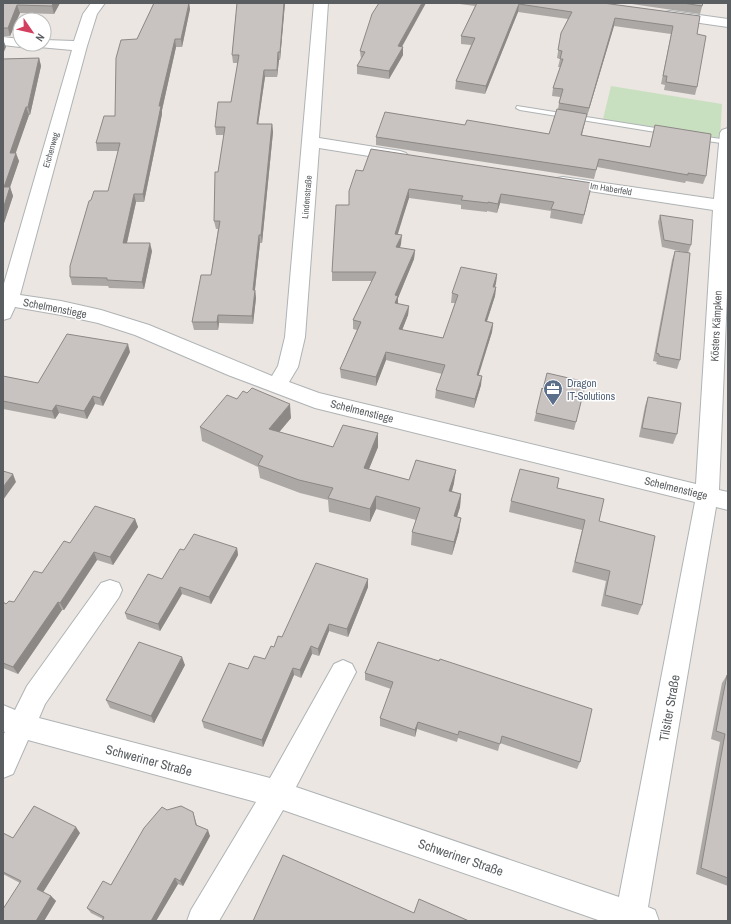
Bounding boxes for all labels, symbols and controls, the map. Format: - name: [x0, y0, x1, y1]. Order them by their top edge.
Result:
- north arrow: [12, 12, 52, 52]
- text: N: [33, 31, 48, 44]
- street label: Eichenweg: [40, 130, 62, 169]
- street label: Lindenstraße: [299, 175, 315, 219]
- street label: Im Haberfeld: [589, 180, 633, 198]
- street label: Kösters Kämpken: [707, 290, 725, 362]
- street label: Schelmenstiege: [22, 295, 88, 321]
- place label: Dragon IT-Solutions: [567, 376, 616, 403]
- office icon: Dragon IT-Solutions: [542, 378, 564, 406]
- street label: Schelmenstiege: [329, 396, 395, 426]
- street label: Schelmenstiege: [643, 473, 709, 503]
- street label: Tilsiter Straße: [655, 673, 684, 743]
- street label: Schweriner Straße: [104, 741, 194, 780]
- street label: Schweriner Straße: [416, 835, 506, 880]

